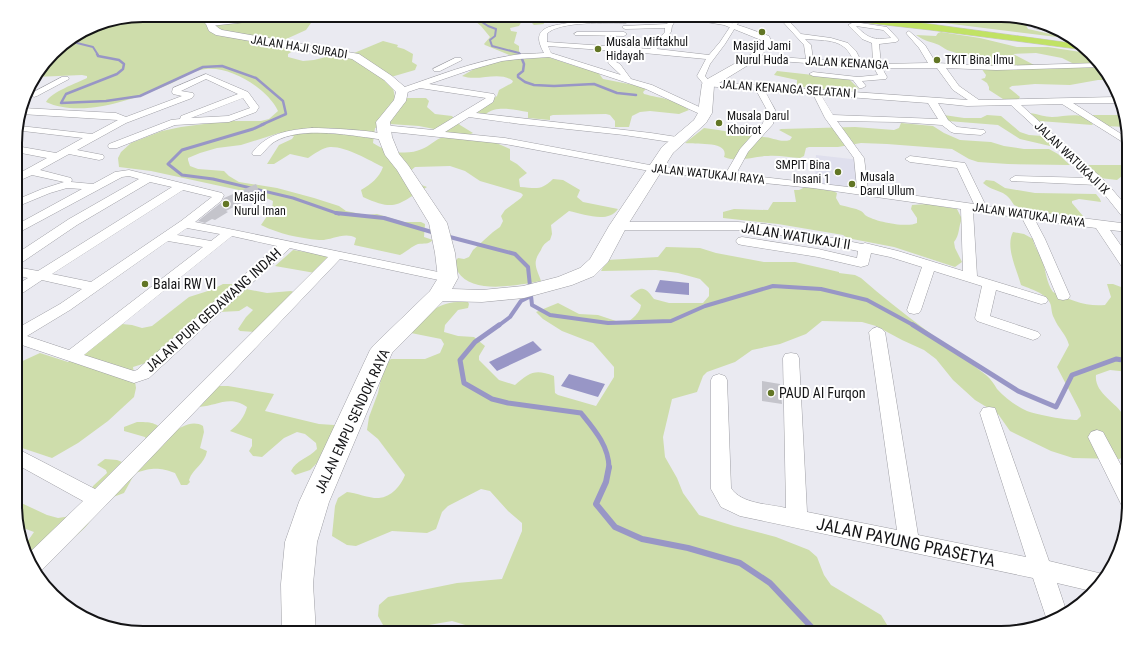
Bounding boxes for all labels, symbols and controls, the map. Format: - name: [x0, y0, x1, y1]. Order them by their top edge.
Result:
- marker: Masjid Jami Nurul Huda: [757, 27, 767, 37]
- street label: JALAN HAJI SURADI: [250, 32, 348, 62]
- place label: Musala Miftakhul Hidayah: [606, 35, 688, 63]
- place label: Masjid Jami Nurul Huda: [733, 39, 791, 67]
- marker: Musala Miftakhul Hidayah: [593, 44, 603, 54]
- place label: TKIT Bina Ilmu: [945, 53, 1014, 67]
- street label: JALAN KENANGA: [805, 54, 889, 72]
- marker: TKIT Bina Ilmu: [932, 55, 942, 65]
- street label: JALAN KENANGA SELATAN I: [719, 77, 857, 101]
- place label: Musala Darul Khoirot: [727, 109, 789, 137]
- marker: Musala Darul Khoirot: [714, 118, 724, 128]
- street label: JALAN WATUKAJI IX: [1032, 119, 1112, 197]
- place label: SMPIT Bina Insani 1: [776, 158, 830, 186]
- street label: JALAN WATUKAJI RAYA: [651, 161, 765, 187]
- marker: SMPIT Bina Insani 1: [833, 167, 843, 177]
- place label: Musala Darul Ullum: [860, 170, 915, 198]
- marker: Musala Darul Ullum: [847, 179, 857, 189]
- place label: Masjid Nurul Iman: [234, 190, 286, 218]
- marker: Masjid Nurul Iman: [221, 199, 231, 209]
- street label: JALAN WATUKAJI RAYA: [972, 200, 1086, 230]
- street label: JALAN WATUKAJI II: [740, 219, 852, 253]
- street label: JALAN PURI GEDAWANG INDAH: [142, 245, 284, 375]
- place label: Balai RW VI: [153, 276, 216, 292]
- marker: Balai RW VI: [140, 279, 150, 289]
- street label: JALAN EMPU SENDOK RAYA: [311, 346, 393, 496]
- place label: PAUD Al Furqon: [779, 385, 866, 401]
- marker: PAUD Al Furqon: [766, 388, 776, 398]
- street label: JALAN PAYUNG PRASETYA: [815, 513, 997, 571]

